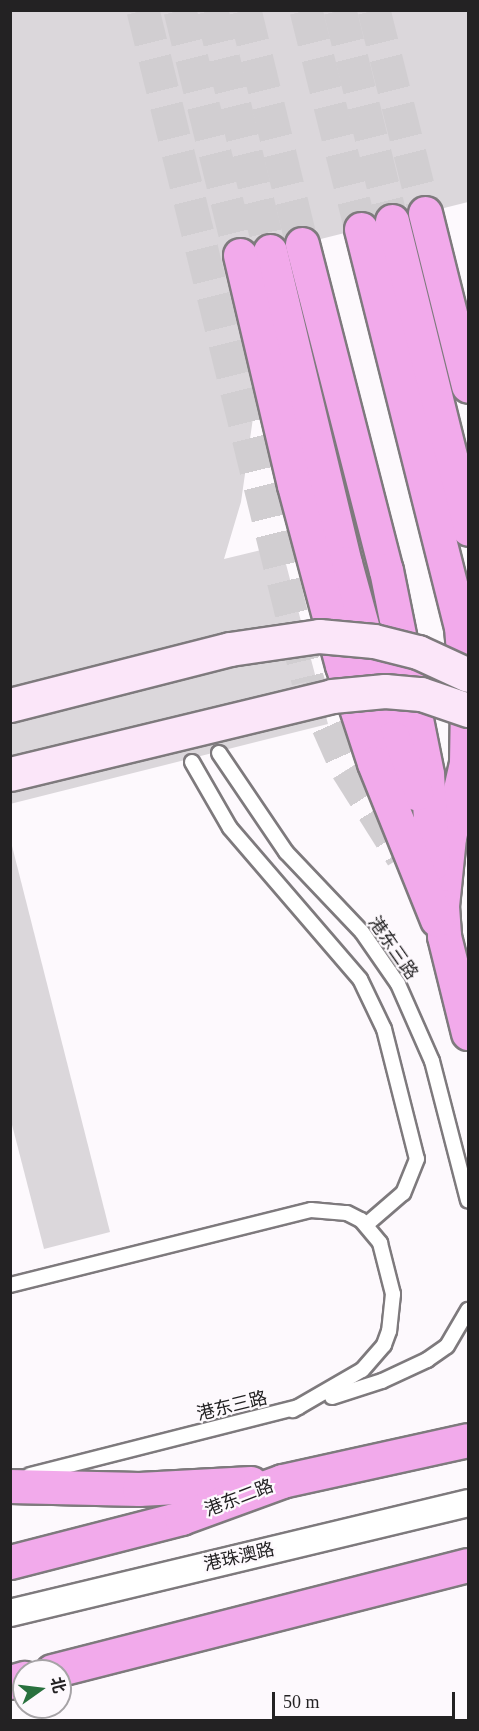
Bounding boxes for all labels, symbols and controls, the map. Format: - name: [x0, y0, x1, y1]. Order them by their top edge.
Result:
- street label: 港东三路: [364, 912, 422, 984]
- street label: 港东三路: [194, 1387, 270, 1425]
- street label: 港东二路: [202, 1475, 276, 1521]
- street label: 港珠澳路: [201, 1538, 277, 1576]
- north arrow: [12, 1659, 72, 1719]
- text: 北: [48, 1675, 68, 1695]
- scale bar: [275, 1680, 458, 1718]
- text: 50 m: [283, 1692, 320, 1712]

